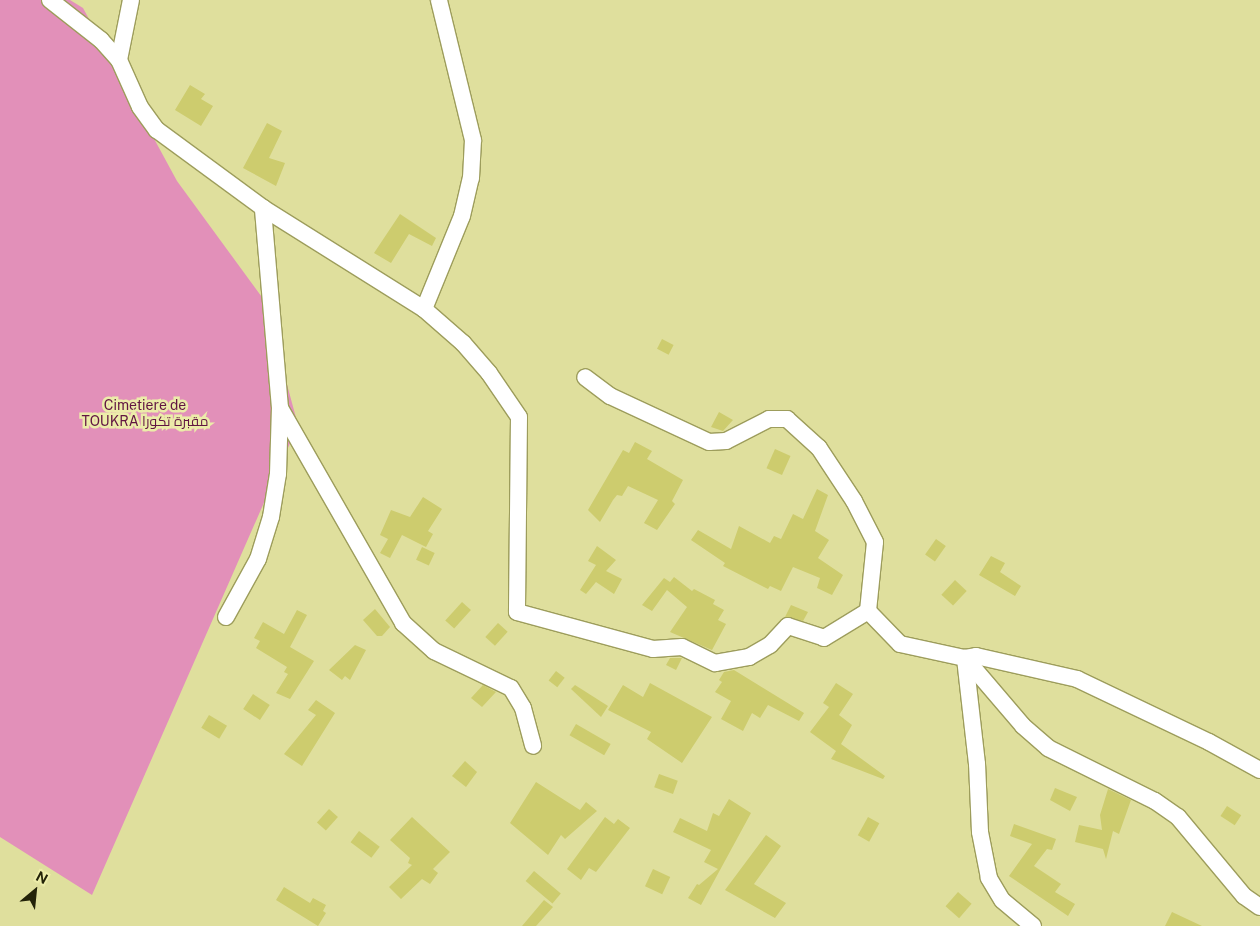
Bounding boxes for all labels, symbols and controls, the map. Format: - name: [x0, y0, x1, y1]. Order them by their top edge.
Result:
- park label: Cimetiere de TOUKRA مقبرة تكورا: [82, 397, 208, 430]
- north arrow: [10, 866, 60, 916]
- text: N: [33, 868, 51, 887]

